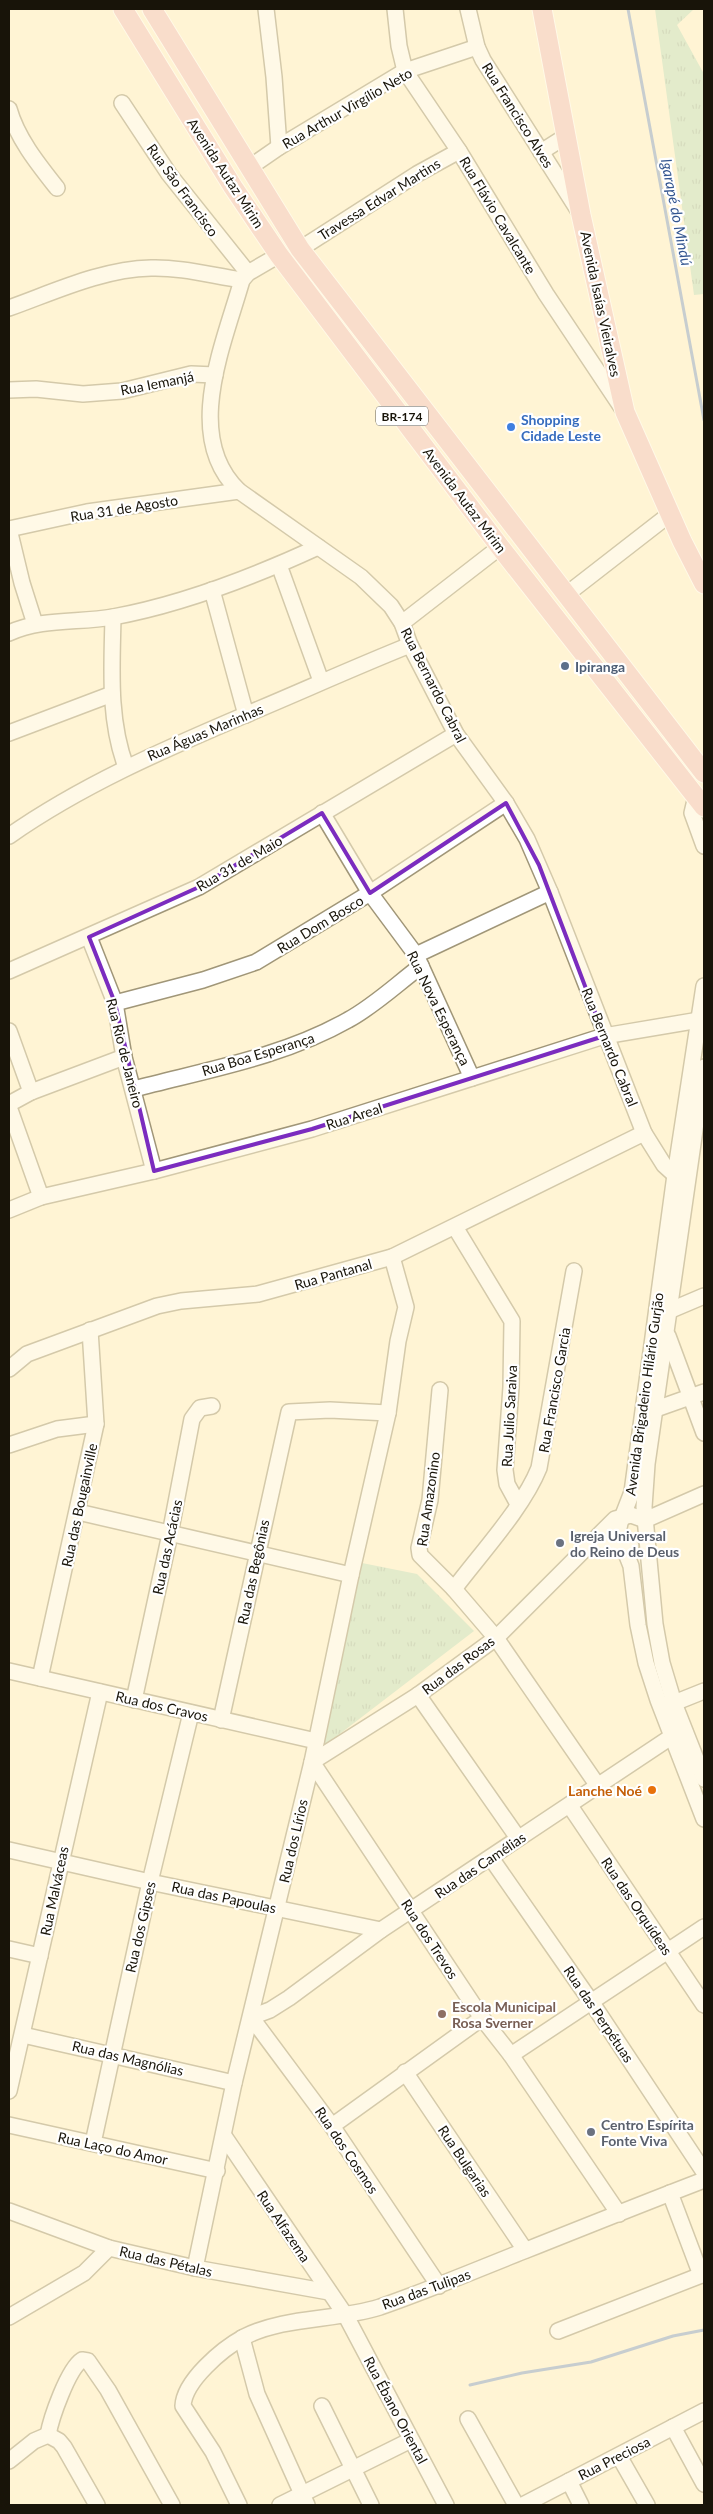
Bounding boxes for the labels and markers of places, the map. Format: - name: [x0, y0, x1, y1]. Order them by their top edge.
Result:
- place label: Shopping Cidade Leste: [521, 411, 601, 444]
- marker: Shopping Cidade Leste: [505, 421, 517, 433]
- place label: Ipiranga: [575, 658, 625, 675]
- marker: Ipiranga: [559, 660, 571, 672]
- place label: Igreja Universal do Reino de Deus: [570, 1527, 679, 1560]
- marker: Igreja Universal do Reino de Deus: [554, 1537, 566, 1549]
- place label: Lanche Noé: [568, 1782, 643, 1799]
- marker: Lanche Noé: [646, 1784, 658, 1796]
- place label: Escola Municipal Rosa Sverner: [452, 1998, 556, 2031]
- marker: Escola Municipal Rosa Sverner: [436, 2008, 448, 2020]
- place label: Centro Espírita Fonte Viva: [601, 2116, 694, 2149]
- marker: Centro Espírita Fonte Viva: [585, 2126, 597, 2138]

